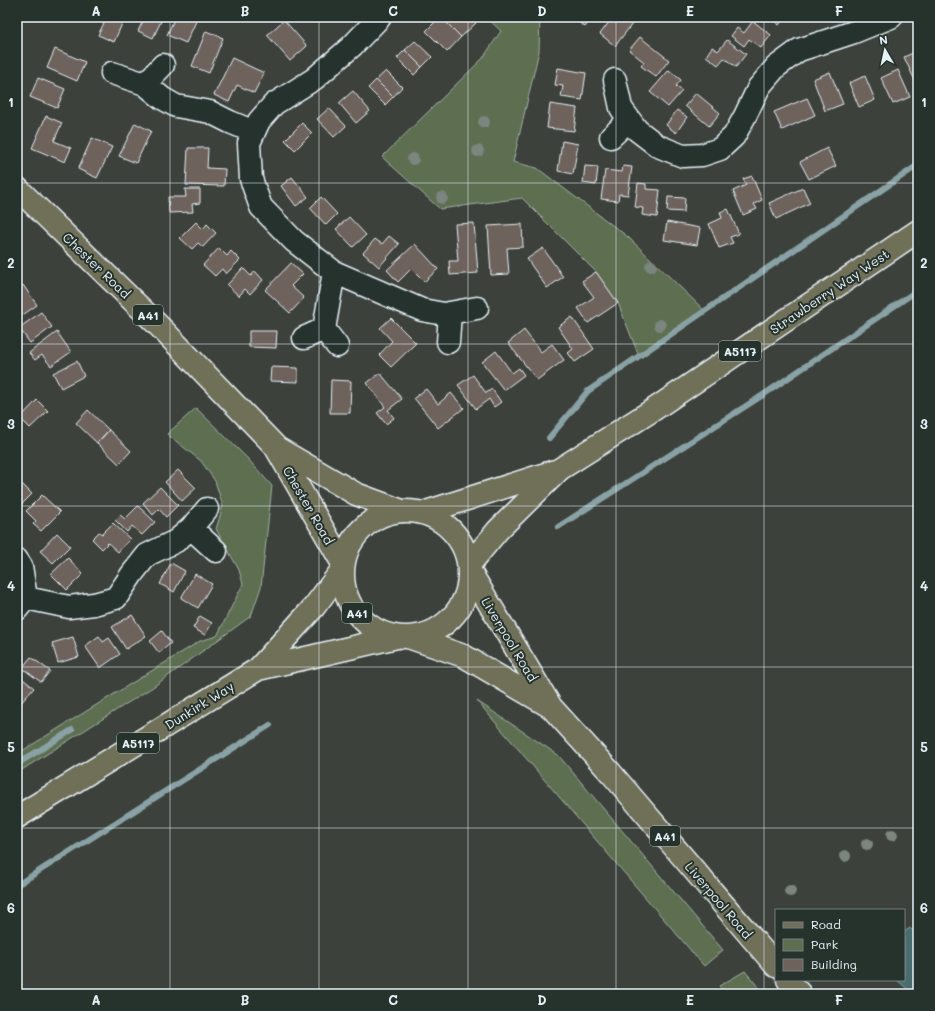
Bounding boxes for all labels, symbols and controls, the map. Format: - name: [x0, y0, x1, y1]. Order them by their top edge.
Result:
- text: A: [91, 2, 101, 19]
- text: B: [241, 2, 250, 19]
- text: C: [388, 2, 398, 19]
- text: D: [537, 2, 547, 19]
- text: E: [686, 2, 694, 19]
- text: F: [835, 2, 843, 19]
- north arrow: [865, 30, 905, 70]
- text: N: [878, 32, 889, 48]
- text: 1: [8, 93, 14, 110]
- text: 1: [921, 93, 927, 110]
- street label: Chester Road: [60, 228, 134, 302]
- street label: Strawberry Way West: [766, 245, 892, 337]
- text: 2: [7, 254, 15, 271]
- text: 2: [920, 254, 928, 271]
- road number: A41: [133, 305, 163, 325]
- road number: A5117: [719, 341, 761, 361]
- text: 3: [7, 415, 15, 432]
- text: 3: [920, 415, 928, 432]
- street label: Chester Road: [280, 463, 338, 547]
- text: 4: [7, 577, 15, 594]
- text: 4: [920, 577, 928, 594]
- street label: Liverpool Road: [478, 594, 542, 684]
- road number: A41: [342, 603, 372, 623]
- street label: Dunkirk Way: [161, 677, 237, 733]
- road number: A5117: [117, 733, 159, 753]
- text: 5: [7, 738, 15, 755]
- text: 5: [920, 738, 928, 755]
- road number: A41: [650, 826, 680, 846]
- street label: Liverpool Road: [682, 858, 756, 942]
- text: 6: [7, 899, 15, 916]
- text: 6: [920, 899, 928, 916]
- legend: [775, 909, 905, 981]
- text: Road: [811, 916, 841, 932]
- text: Park: [811, 936, 838, 952]
- text: Building: [811, 956, 857, 972]
- text: A: [91, 991, 101, 1008]
- text: B: [241, 991, 250, 1008]
- text: C: [388, 991, 398, 1008]
- text: D: [537, 991, 547, 1008]
- text: E: [686, 991, 694, 1008]
- text: F: [835, 991, 843, 1008]

